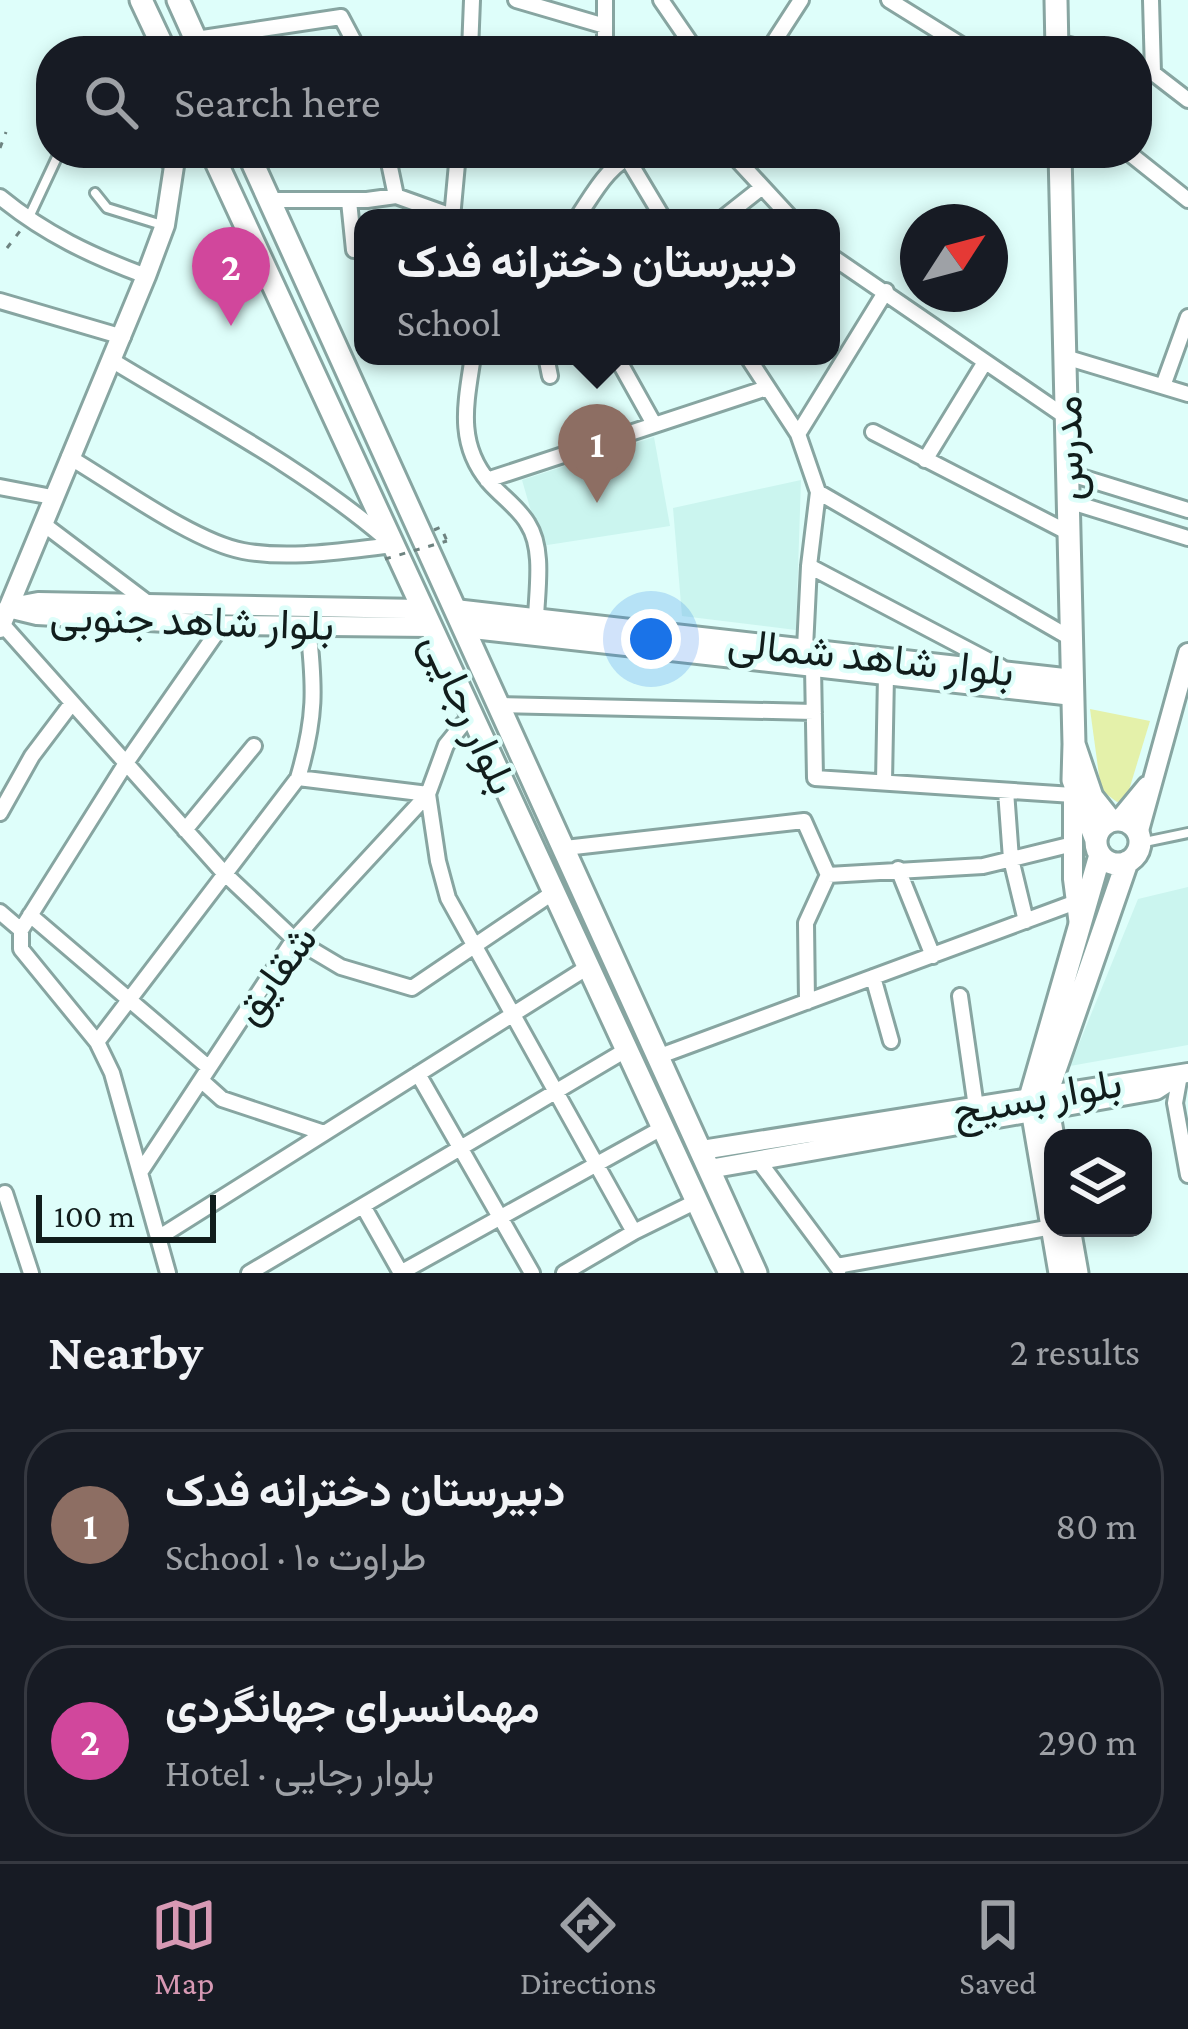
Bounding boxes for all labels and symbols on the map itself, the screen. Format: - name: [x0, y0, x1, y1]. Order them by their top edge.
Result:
- north arrow: [900, 204, 1008, 312]
- pin: 2: [192, 227, 270, 326]
- street label: مدرس: [1043, 395, 1095, 501]
- pin: 1: [558, 404, 636, 503]
- street label: بلوار شاهد جنوبی: [49, 592, 335, 652]
- your location: [621, 609, 681, 669]
- street label: بلوار شاهد شمالی: [725, 618, 1016, 698]
- street label: بلوار رجایی: [409, 625, 527, 803]
- street label: شقایق: [223, 916, 328, 1034]
- street label: بلوار بسیج: [949, 1059, 1126, 1139]
- scale bar: [36, 1189, 216, 1242]

